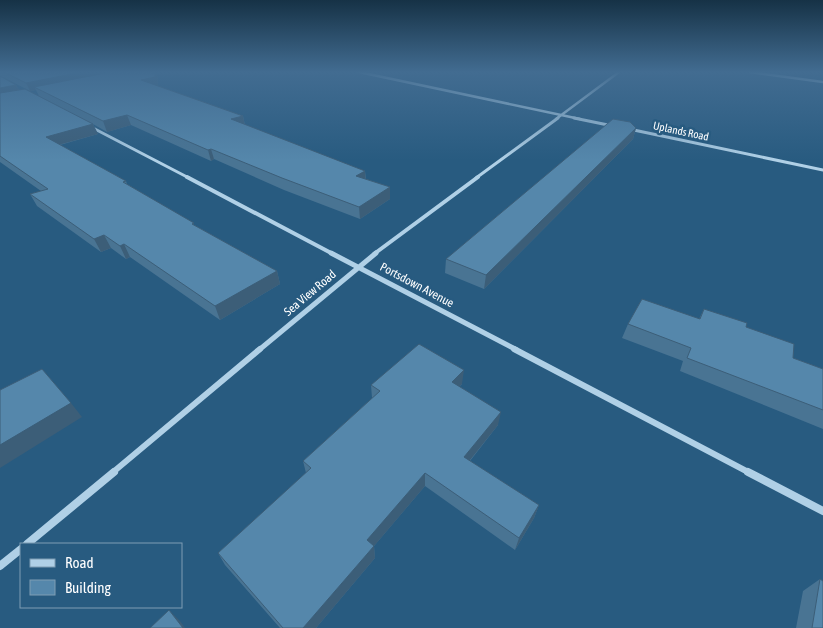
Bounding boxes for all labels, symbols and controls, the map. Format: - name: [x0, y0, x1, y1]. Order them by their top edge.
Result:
- street label: Uplands Road: [652, 119, 710, 143]
- street label: Portsdown Avenue: [378, 260, 456, 310]
- street label: Sea View Road: [281, 267, 339, 319]
- legend: [20, 543, 182, 608]
- text: Road: [65, 554, 94, 571]
- text: Building: [65, 579, 111, 596]

